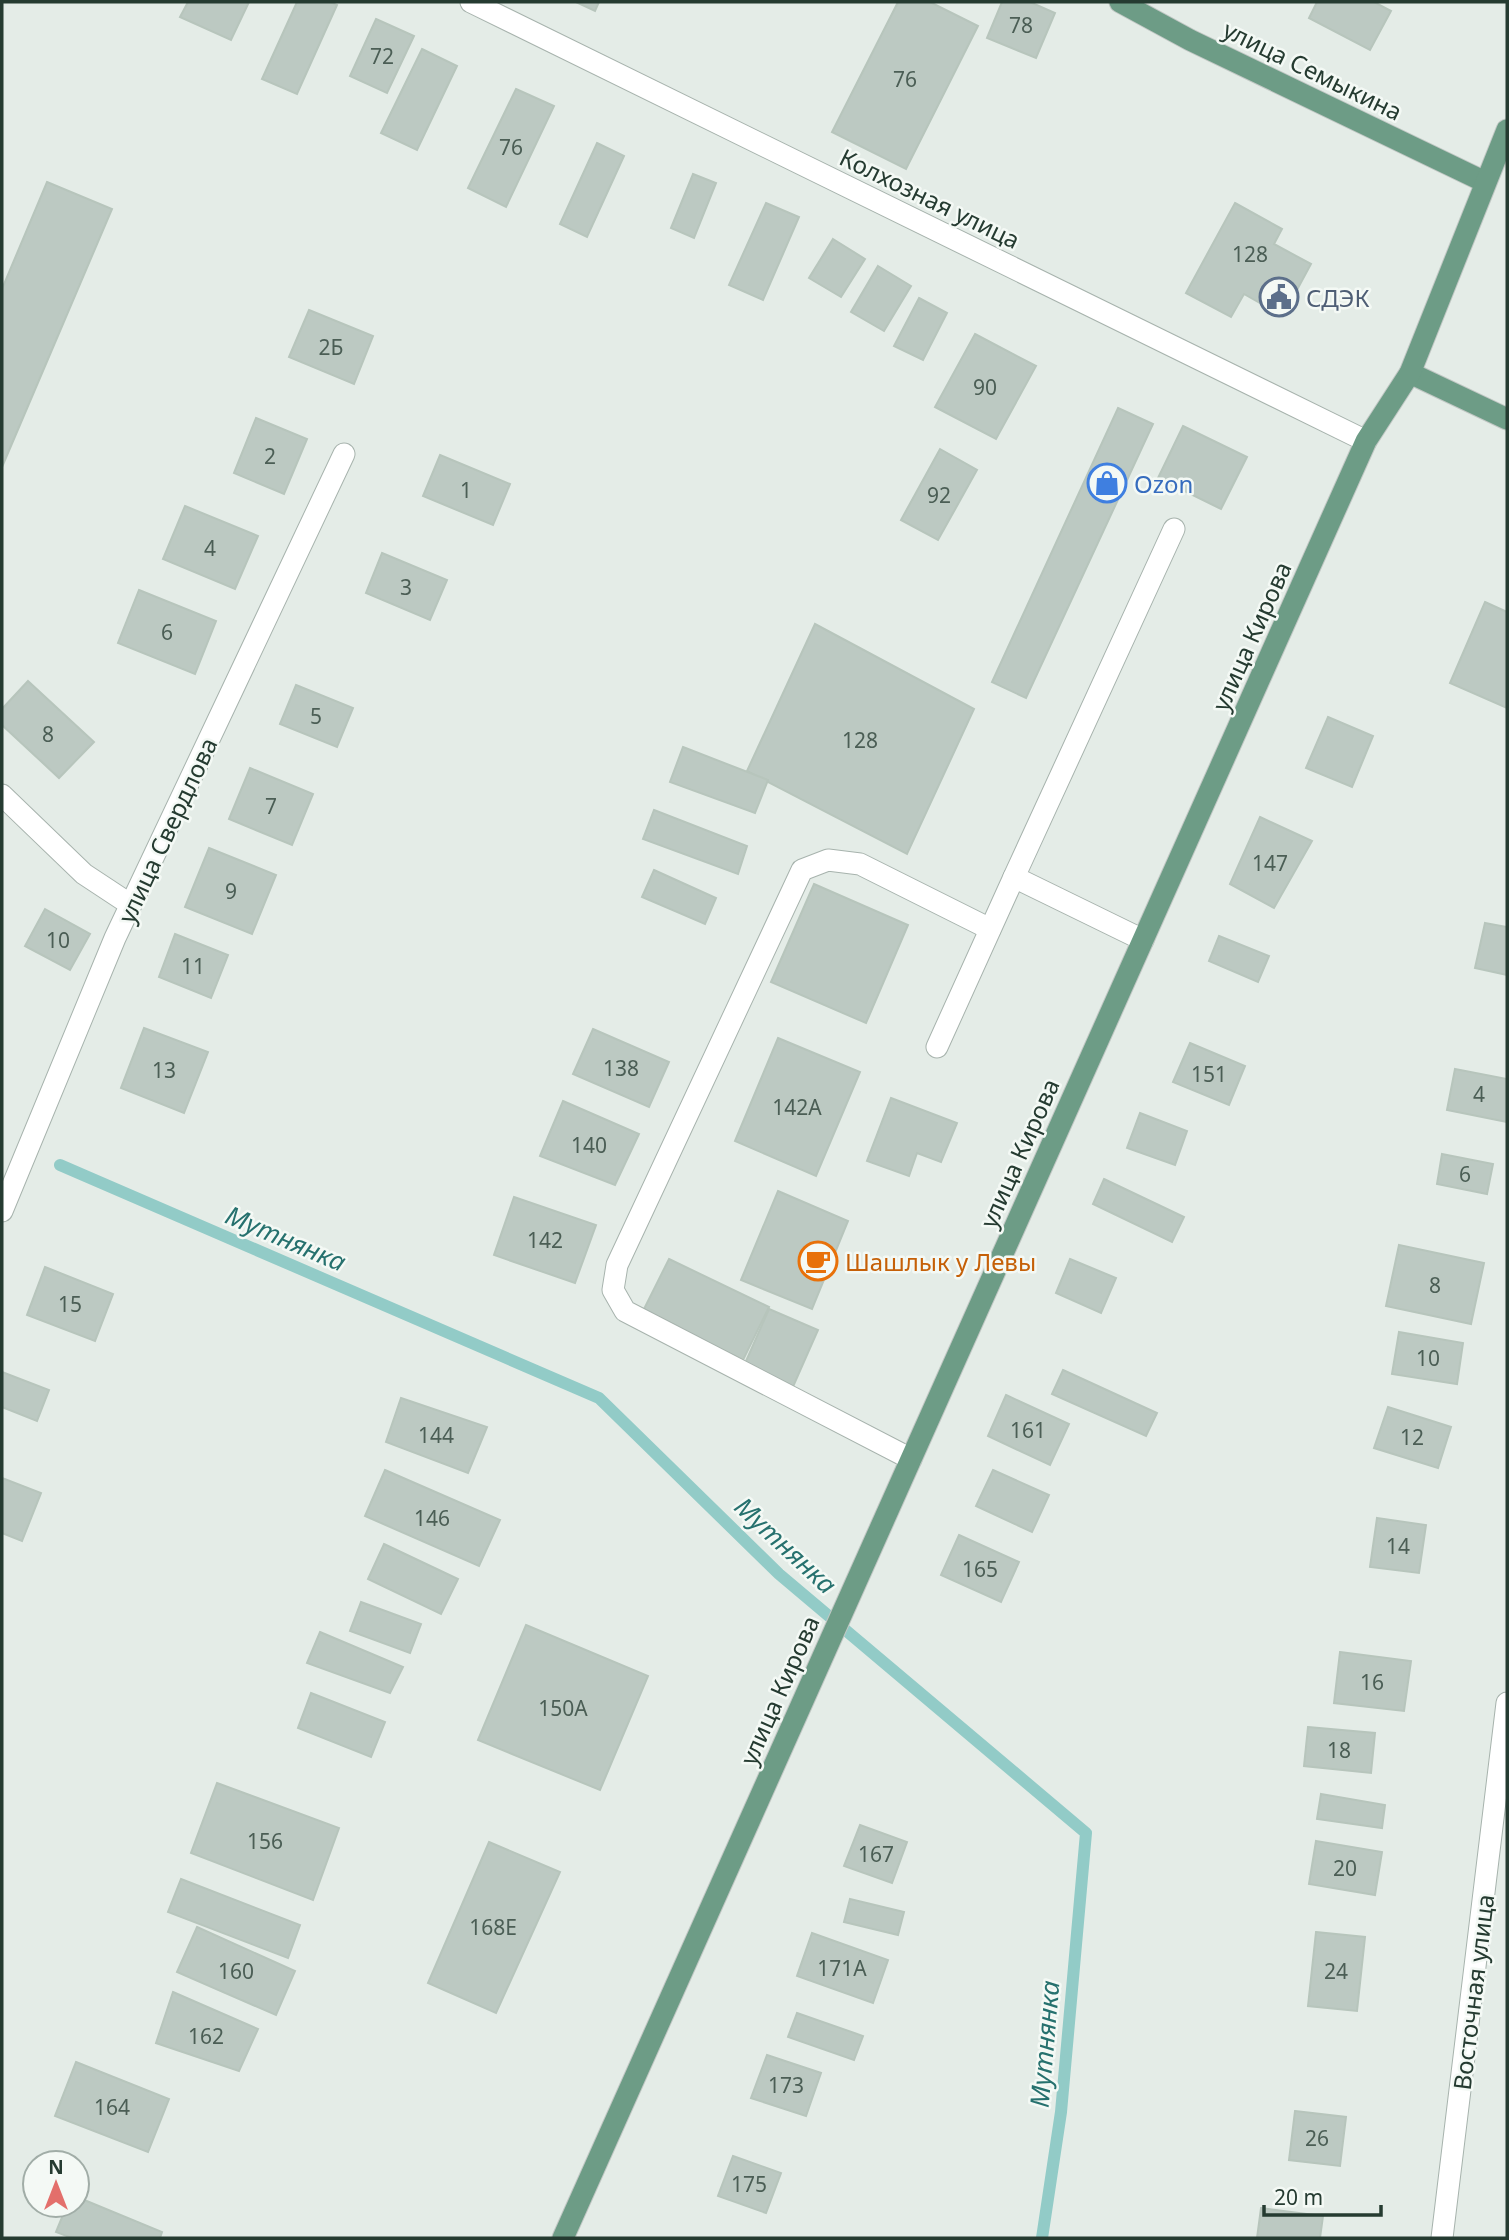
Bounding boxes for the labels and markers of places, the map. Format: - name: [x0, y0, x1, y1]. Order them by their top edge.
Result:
- public building icon: СДЭК: [1258, 276, 1300, 318]
- place label: СДЭК: [1306, 281, 1369, 314]
- shop icon: Ozon: [1086, 462, 1128, 504]
- place label: Ozon: [1134, 467, 1193, 500]
- cafe icon: Шашлык у Левы: [797, 1240, 839, 1282]
- place label: Шашлык у Левы: [845, 1245, 1036, 1278]

